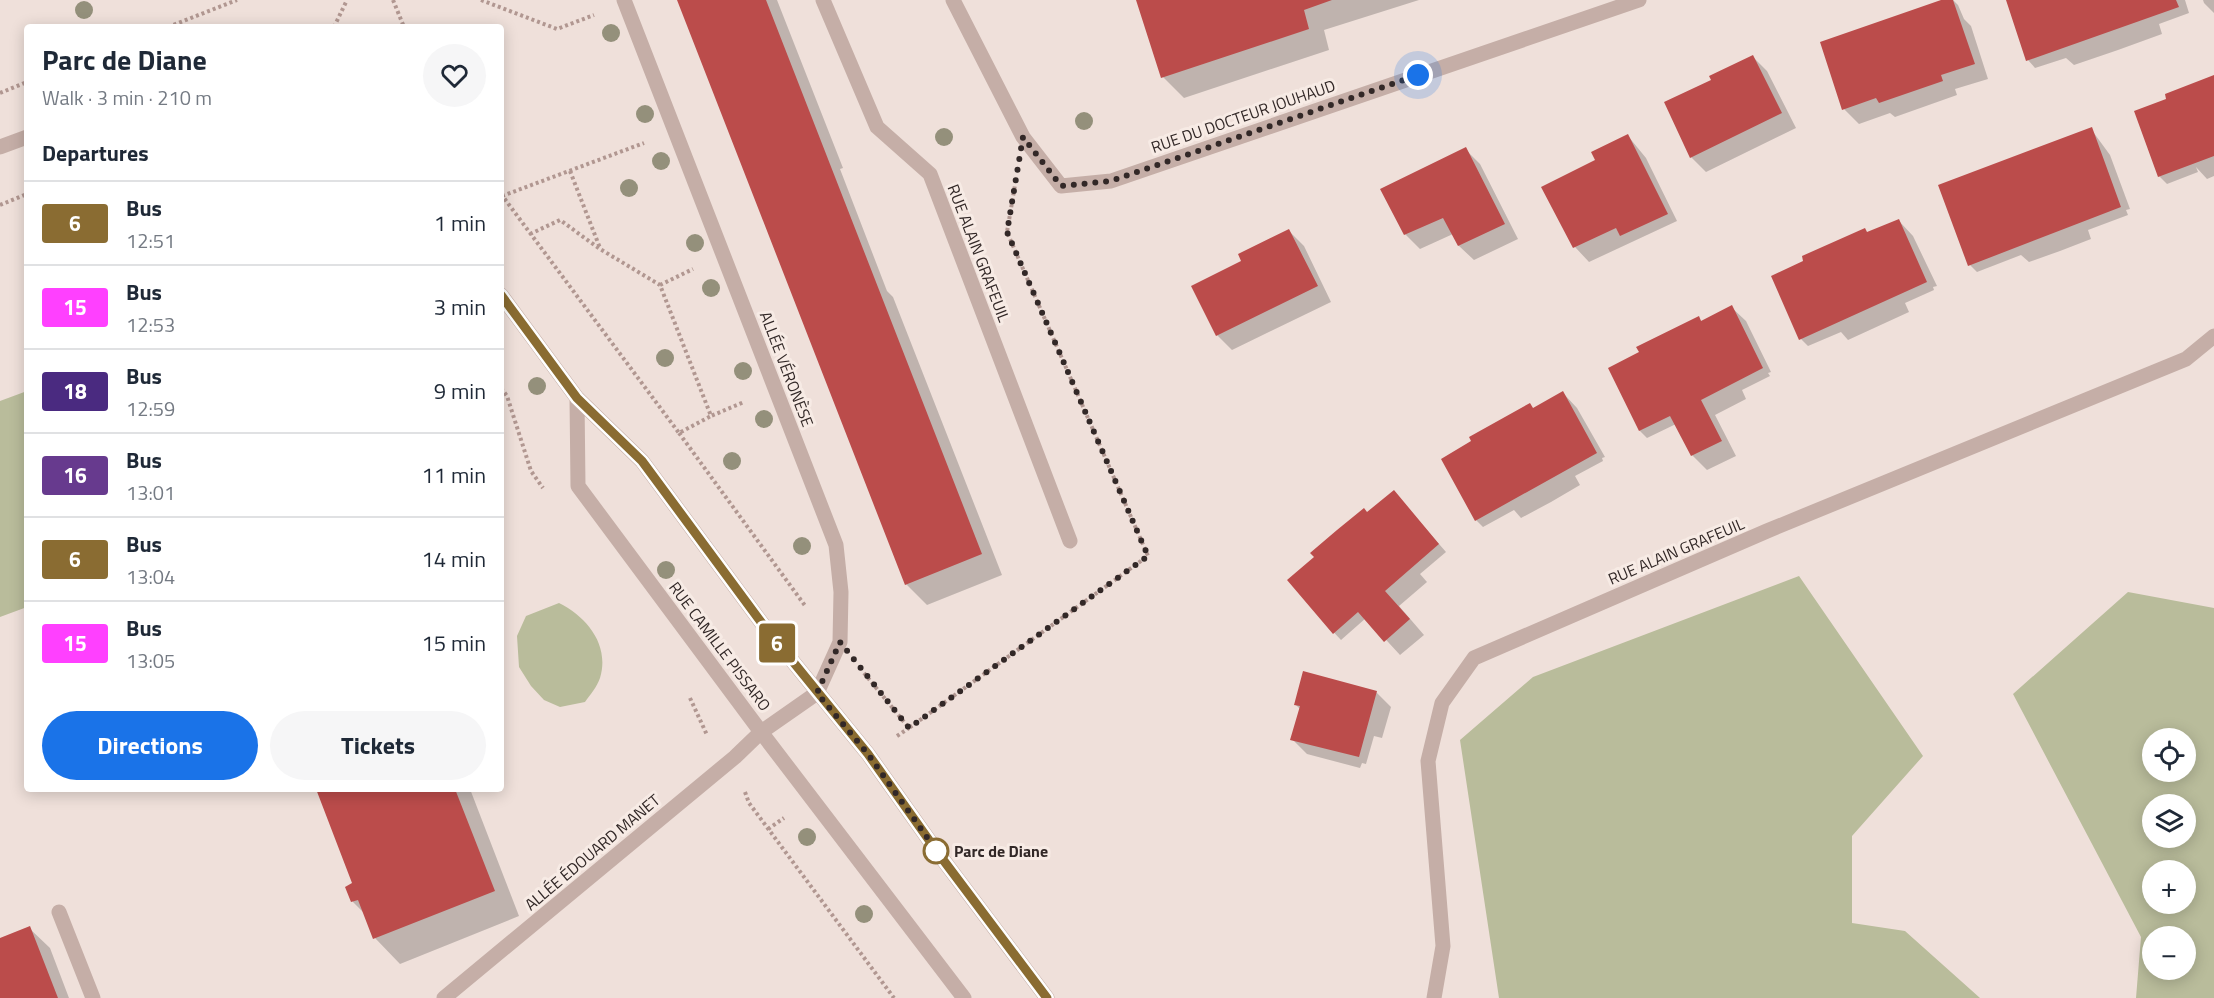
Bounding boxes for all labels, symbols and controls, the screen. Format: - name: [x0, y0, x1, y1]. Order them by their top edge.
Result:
- text: Parc de Diane: [42, 38, 207, 81]
- button: heart: [423, 44, 486, 107]
- your location: [1403, 60, 1433, 90]
- street label: RUE DU DOCTEUR JOUHAUD: [1148, 73, 1338, 159]
- text: Walk · 3 min · 210 m: [42, 82, 212, 113]
- text: Departures: [42, 136, 149, 170]
- street label: RUE ALAIN GRAFEUIL: [942, 181, 1016, 326]
- text: Bus: [126, 191, 162, 225]
- text: 1 min: [434, 206, 486, 240]
- text: 6: [69, 207, 81, 239]
- text: 12:51: [126, 225, 175, 256]
- text: Bus: [126, 275, 162, 309]
- text: 3 min: [434, 290, 486, 324]
- text: 15: [63, 291, 87, 323]
- street label: ALLÉE VÉRONÈSE: [754, 308, 820, 430]
- text: 12:53: [126, 309, 175, 340]
- text: Bus: [126, 359, 162, 393]
- text: 9 min: [434, 374, 486, 408]
- text: 18: [63, 375, 87, 407]
- text: 12:59: [126, 393, 175, 424]
- text: Bus: [126, 443, 162, 477]
- text: 11 min: [421, 458, 486, 492]
- text: 16: [63, 459, 87, 491]
- text: 13:01: [126, 477, 175, 508]
- street label: RUE ALAIN GRAFEUIL: [1604, 511, 1748, 591]
- text: Bus: [126, 527, 162, 561]
- text: 14 min: [421, 542, 486, 576]
- text: 6: [69, 543, 81, 575]
- text: 13:04: [126, 561, 175, 592]
- street label: RUE CAMILLE PISSARO: [663, 576, 777, 716]
- text: Bus: [126, 611, 162, 645]
- line badge: 6: [758, 624, 796, 662]
- text: 15 min: [421, 626, 486, 660]
- text: 15: [63, 627, 87, 659]
- text: 6: [771, 627, 783, 659]
- text: 13:05: [126, 645, 175, 676]
- button: Directions: [42, 711, 258, 780]
- button: Tickets: [270, 711, 486, 780]
- map controls: [2142, 728, 2196, 980]
- button: locate: [2142, 728, 2196, 782]
- street label: ALLÉE ÉDOUARD MANET: [519, 788, 665, 916]
- button: layers: [2142, 794, 2196, 848]
- marker: Parc de Diane: [923, 838, 949, 864]
- place label: Parc de Diane: [954, 839, 1048, 863]
- button: +: [2142, 860, 2196, 914]
- button: −: [2142, 926, 2196, 980]

